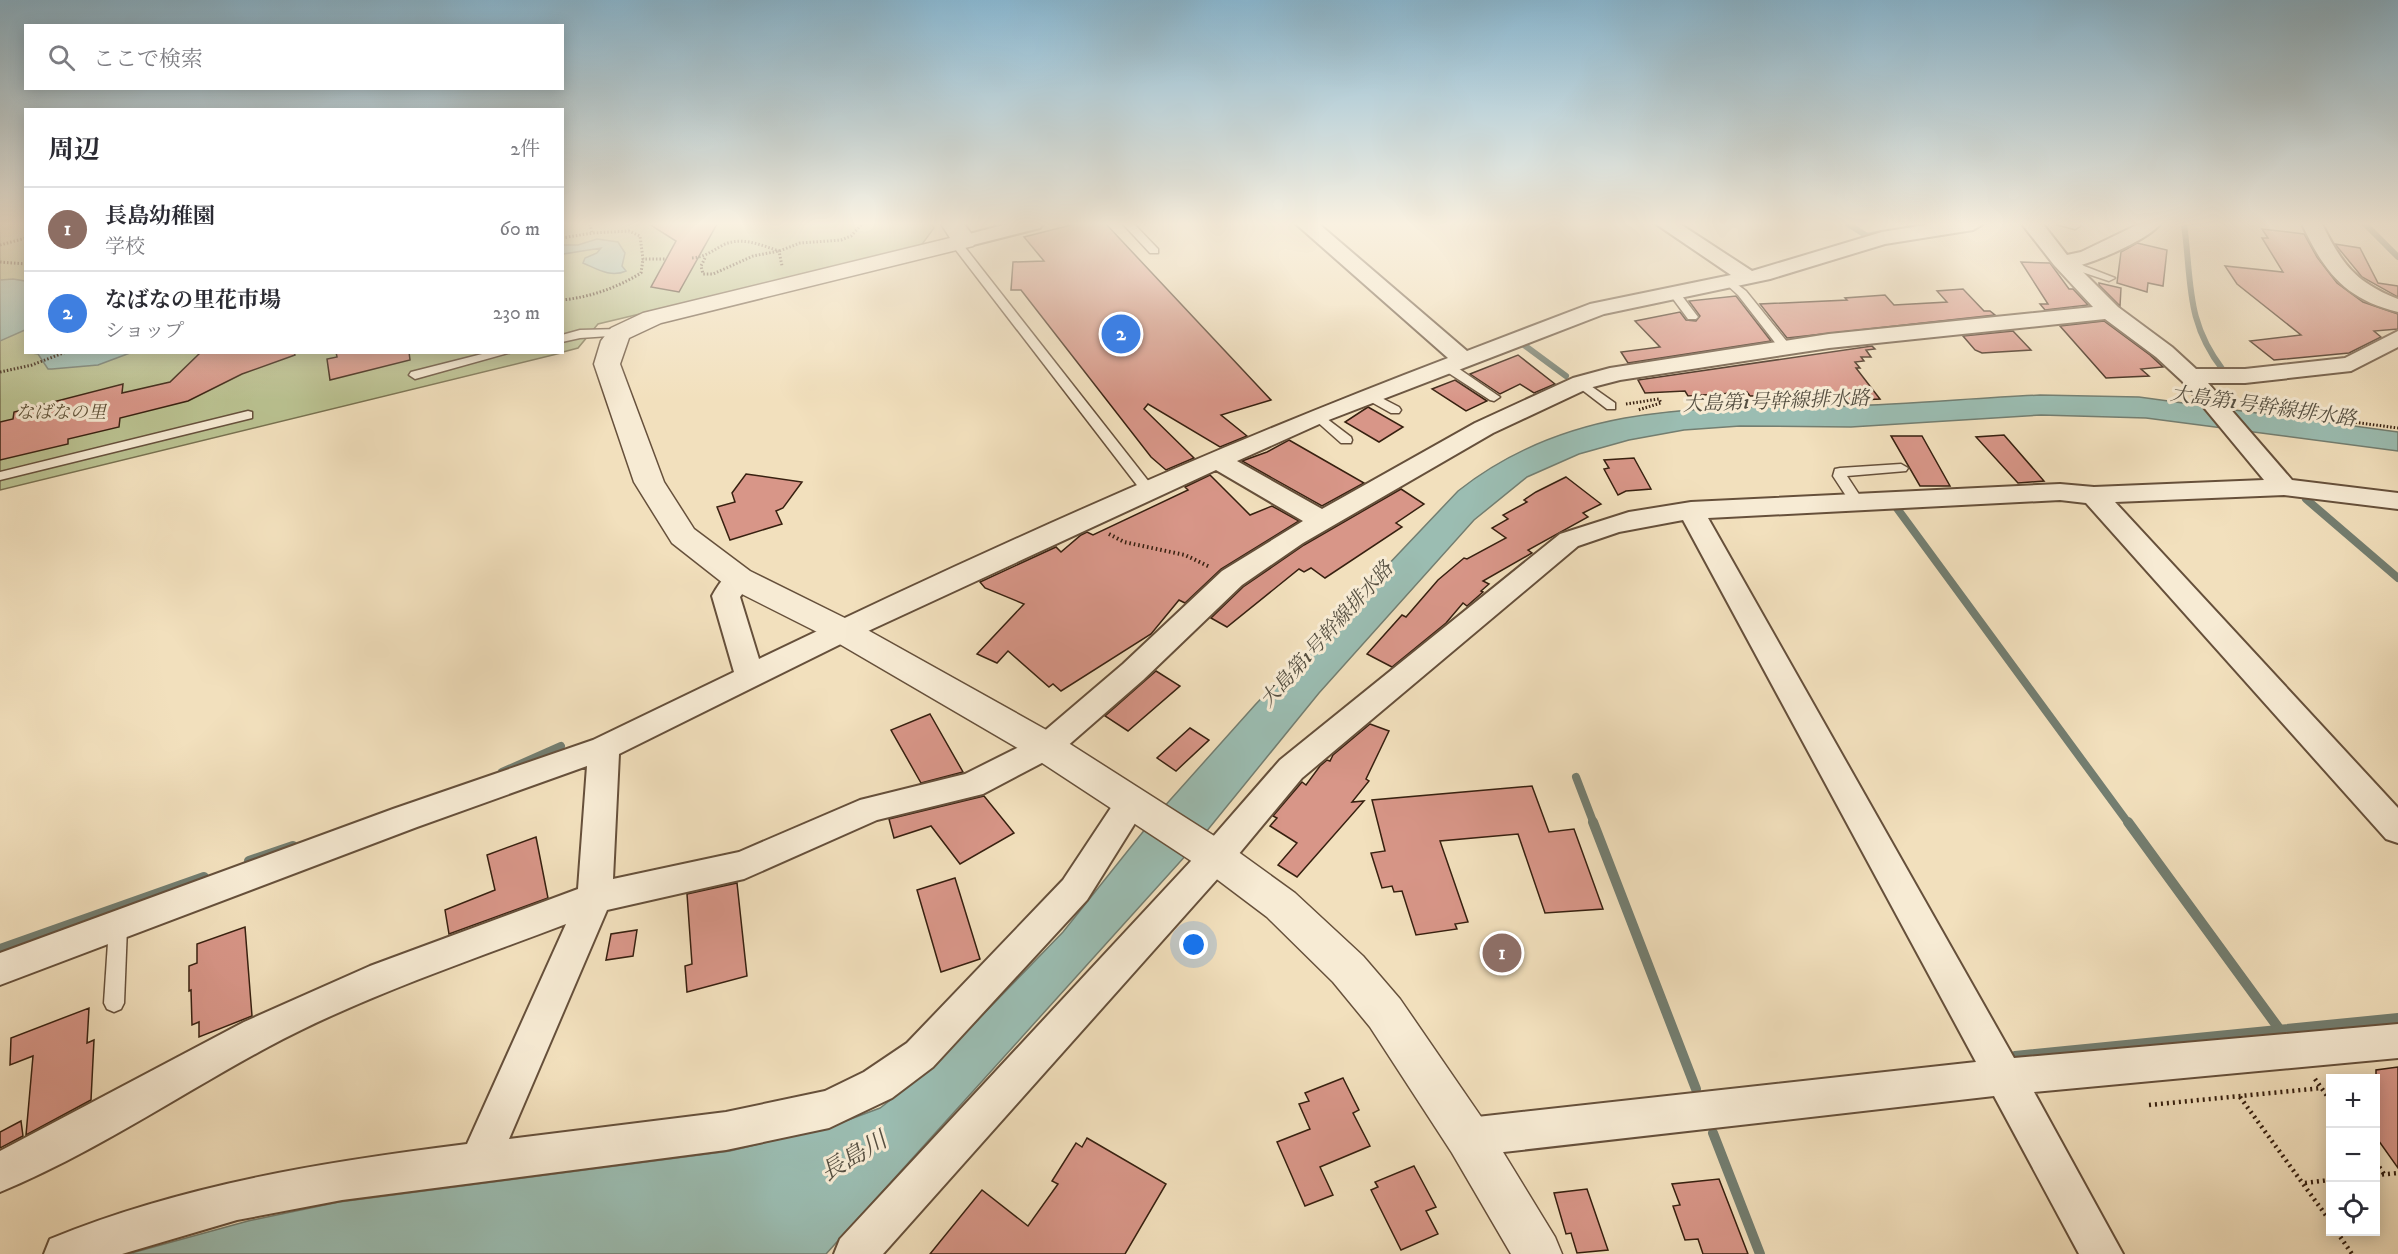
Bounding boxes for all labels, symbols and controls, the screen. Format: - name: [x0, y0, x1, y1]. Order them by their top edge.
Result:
- search box: [24, 24, 564, 90]
- icon: search: [45, 41, 78, 74]
- text: ここで検索: [93, 46, 203, 73]
- text: 周辺: [48, 134, 100, 167]
- text: 2件: [510, 137, 540, 162]
- text: 長島幼稚園: [105, 203, 215, 230]
- text: 1: [64, 217, 71, 242]
- text: 60 m: [500, 217, 540, 242]
- text: 学校: [105, 235, 145, 260]
- text: なばなの里花市場: [105, 287, 281, 314]
- text: 2: [63, 301, 72, 326]
- text: 230 m: [493, 301, 540, 326]
- pin: 2: [1102, 312, 1140, 356]
- text: ショップ: [105, 319, 185, 344]
- water label: 大島第1号幹線排水路: [2169, 382, 2359, 433]
- water label: 大島第1号幹線排水路: [1682, 386, 1872, 418]
- park label: なばなの里: [16, 402, 108, 424]
- water label: 大島第1号幹線排水路: [1255, 556, 1400, 713]
- your location: [1179, 930, 1208, 959]
- pin: 1: [1482, 930, 1522, 976]
- map controls: [2326, 1074, 2380, 1236]
- button: +: [2326, 1074, 2380, 1128]
- water label: 長島川: [815, 1124, 895, 1188]
- button: −: [2326, 1128, 2380, 1182]
- button: locate: [2326, 1182, 2380, 1236]

